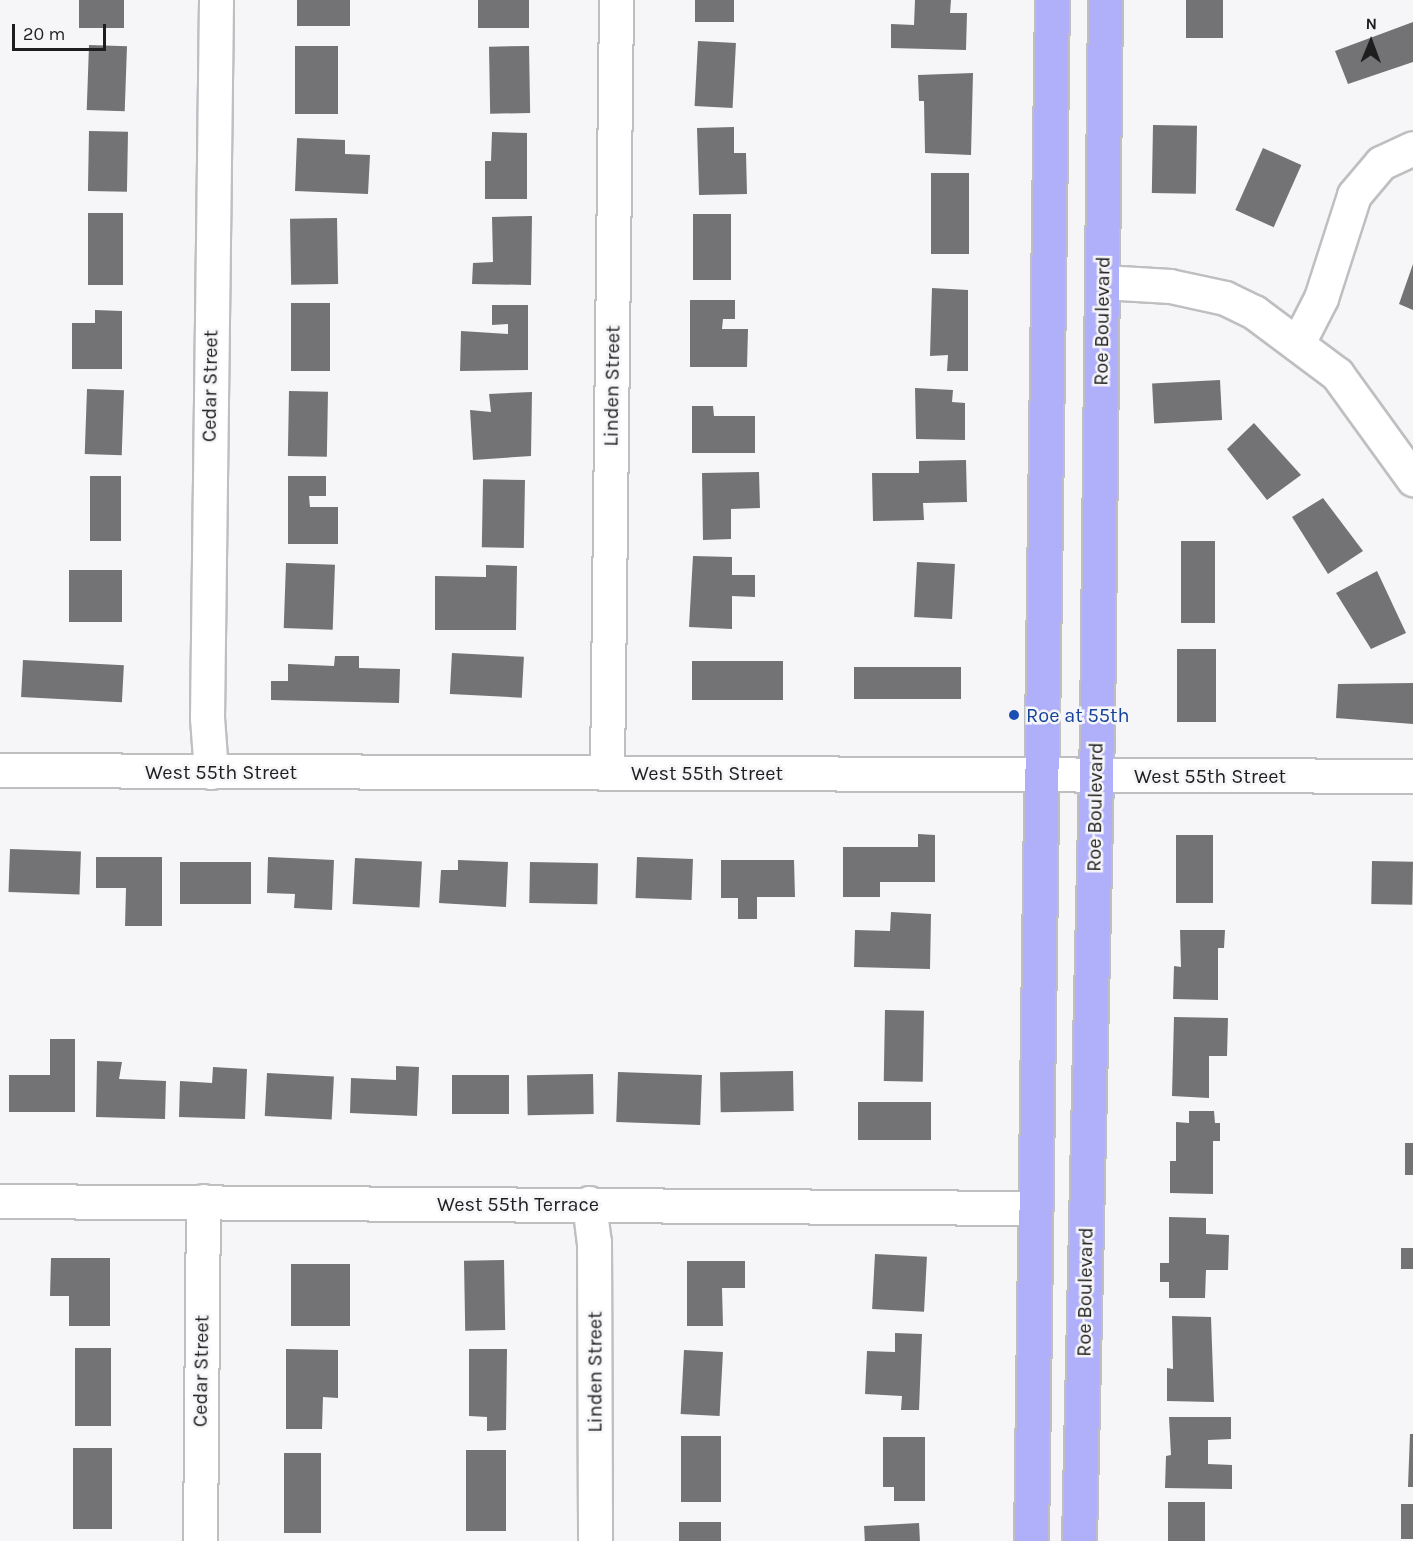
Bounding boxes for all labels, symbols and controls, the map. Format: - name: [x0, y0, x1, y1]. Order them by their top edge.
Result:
- scale bar: [15, 12, 110, 50]
- north arrow: [1341, 12, 1401, 72]
- text: N: [1365, 14, 1377, 33]
- text: 20 m: [23, 23, 65, 45]
- street label: Roe Boulevard: [1089, 256, 1115, 386]
- street label: Linden Street: [599, 325, 625, 447]
- street label: Cedar Street: [197, 330, 223, 442]
- place label: Roe at 55th: [1026, 703, 1130, 727]
- marker: Roe at 55th: [1007, 708, 1021, 722]
- street label: Roe Boulevard: [1082, 742, 1108, 872]
- street label: West 55th Street: [145, 760, 297, 784]
- street label: West 55th Street: [631, 761, 783, 785]
- street label: West 55th Street: [1134, 764, 1286, 788]
- street label: West 55th Terrace: [437, 1192, 599, 1216]
- street label: Roe Boulevard: [1072, 1227, 1098, 1357]
- street label: Linden Street: [583, 1311, 607, 1433]
- street label: Cedar Street: [188, 1315, 214, 1427]

